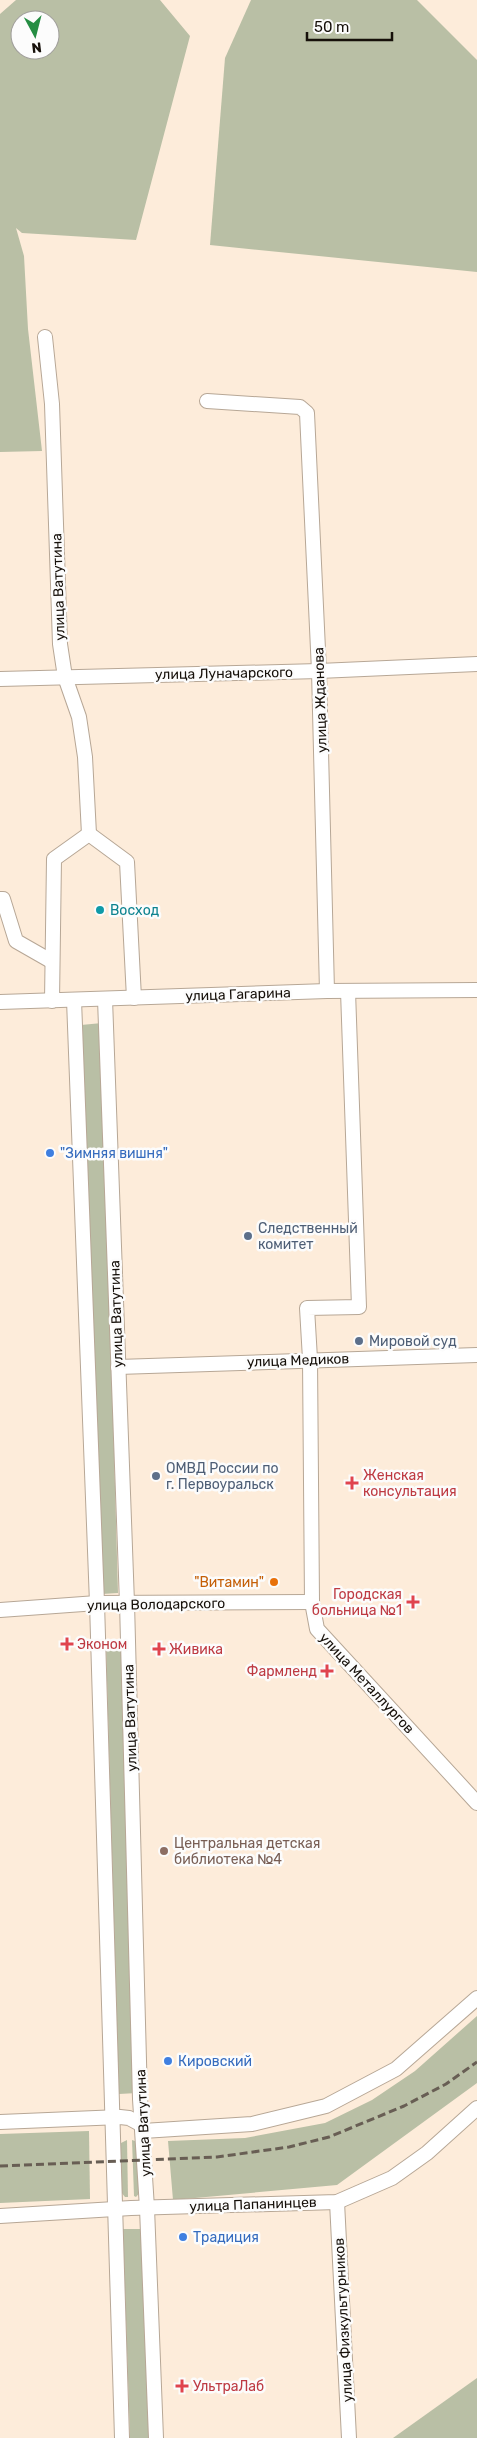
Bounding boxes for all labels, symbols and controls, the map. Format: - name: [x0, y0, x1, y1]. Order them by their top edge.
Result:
- north arrow: [10, 10, 60, 60]
- scale bar: [307, 10, 392, 42]
- text: 50 m: [314, 18, 349, 36]
- text: N: [30, 38, 43, 56]
- street label: улица Ватутина: [48, 533, 69, 641]
- street label: улица Жданова: [310, 647, 331, 753]
- street label: улица Луначарского: [155, 664, 293, 683]
- place label: Восход: [110, 902, 159, 919]
- marker: Восход: [94, 904, 106, 916]
- street label: улица Гагарина: [185, 984, 291, 1005]
- place label: "Зимняя вишня": [60, 1145, 168, 1162]
- marker: "Зимняя вишня": [44, 1147, 56, 1159]
- place label: Следственный комитет: [258, 1220, 358, 1253]
- marker: Следственный комитет: [242, 1230, 254, 1242]
- street label: улица Ватутина: [106, 1260, 127, 1368]
- place label: Мировой суд: [369, 1333, 457, 1350]
- marker: Мировой суд: [353, 1335, 365, 1347]
- street label: улица Медиков: [246, 1350, 350, 1371]
- place label: ОМВД России по г. Первоуральск: [166, 1460, 279, 1493]
- place label: Женская консультация: [363, 1467, 457, 1500]
- marker: ОМВД России по г. Первоуральск: [150, 1470, 162, 1482]
- marker: Женская консультация: [345, 1476, 359, 1490]
- place label: "Витамин": [194, 1574, 264, 1591]
- marker: "Витамин": [268, 1576, 280, 1588]
- place label: Городская больница №1: [312, 1586, 402, 1619]
- street label: улица Володарского: [87, 1595, 225, 1614]
- marker: Городская больница №1: [406, 1595, 420, 1609]
- street label: улица Металлургов: [316, 1629, 418, 1737]
- place label: Эконом: [77, 1636, 127, 1653]
- marker: Эконом: [61, 1638, 73, 1650]
- place label: Живика: [169, 1641, 223, 1658]
- marker: Живика: [153, 1643, 165, 1655]
- place label: Фармленд: [247, 1663, 317, 1680]
- street label: улица Ватутина: [120, 1664, 141, 1772]
- marker: Фармленд: [321, 1665, 333, 1677]
- place label: Центральная детская библиотека №4: [174, 1835, 320, 1868]
- marker: Центральная детская библиотека №4: [158, 1845, 170, 1857]
- place label: Кировский: [178, 2053, 252, 2070]
- marker: Кировский: [162, 2055, 174, 2067]
- street label: улица Ватутина: [132, 2069, 155, 2177]
- street label: улица Папанинцев: [189, 2194, 317, 2215]
- place label: Традиция: [193, 2229, 259, 2246]
- marker: Традиция: [177, 2231, 189, 2243]
- street label: улица Физкультурников: [331, 2237, 356, 2403]
- place label: УльтраЛаб: [193, 2378, 264, 2395]
- marker: УльтраЛаб: [175, 2379, 189, 2393]

